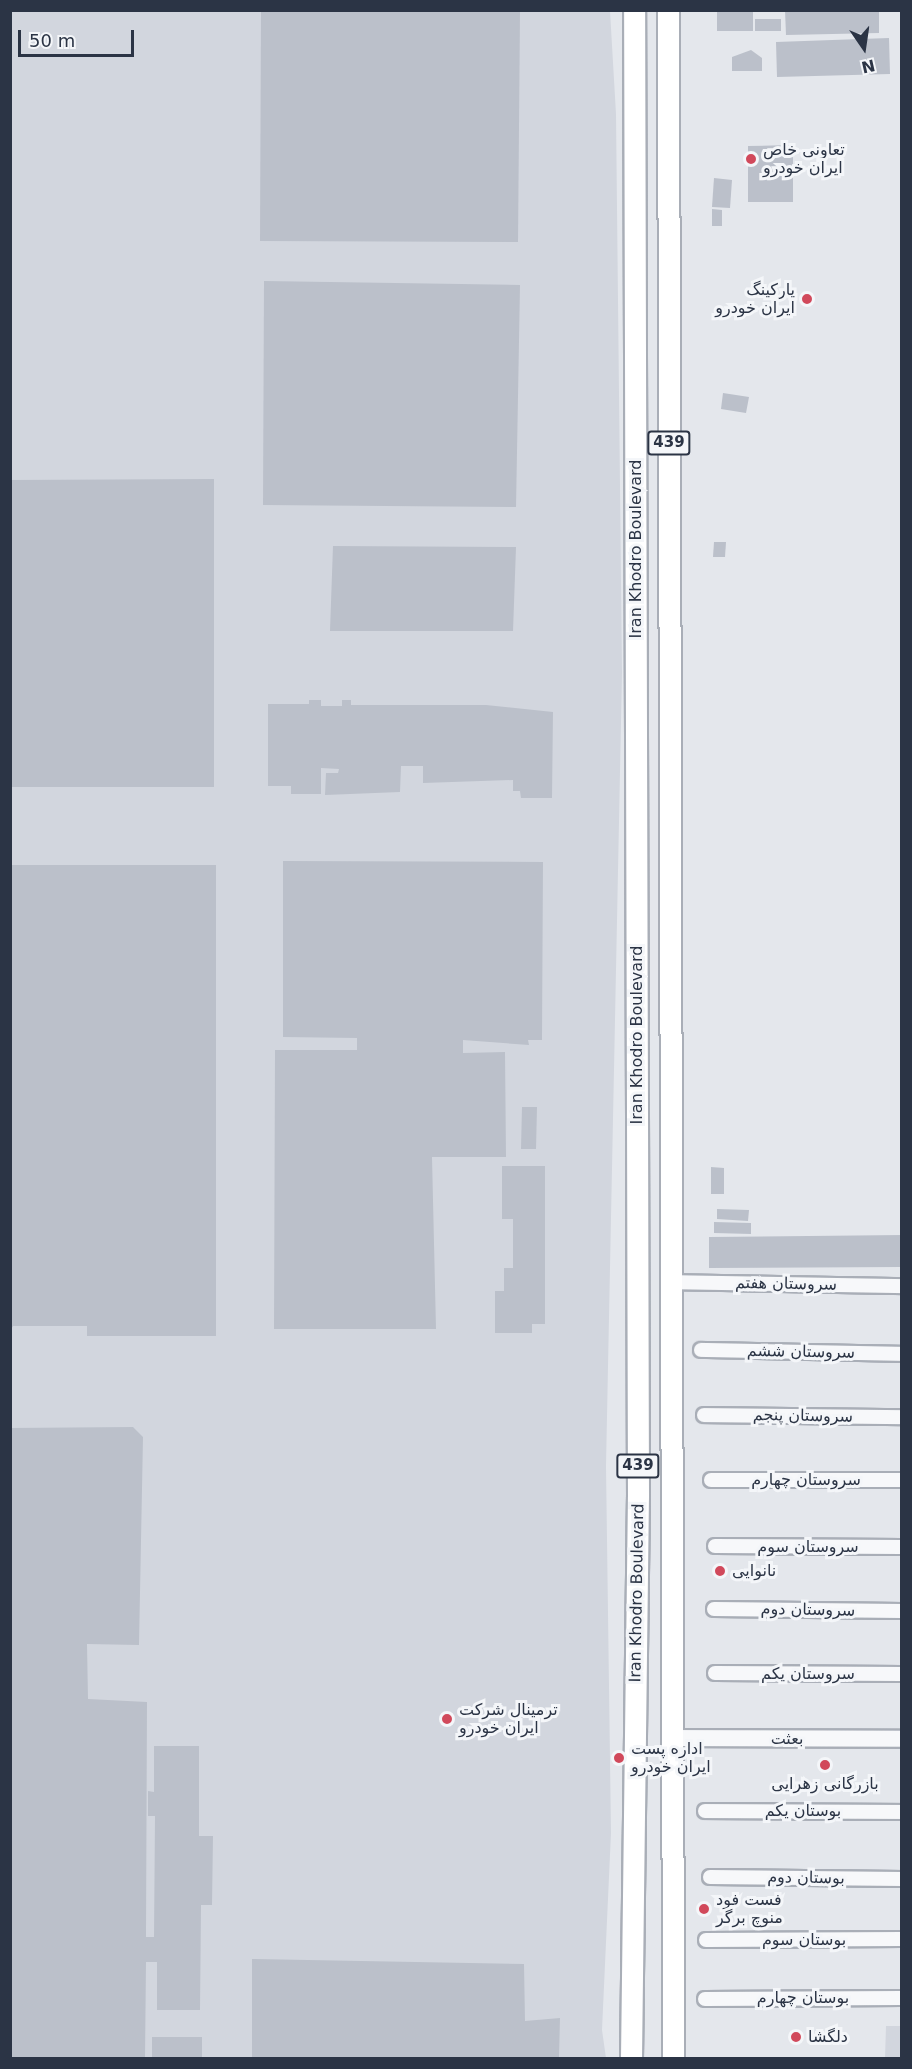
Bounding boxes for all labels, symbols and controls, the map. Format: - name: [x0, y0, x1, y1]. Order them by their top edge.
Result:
- scale bar: [21, 18, 136, 56]
- north arrow: [834, 18, 894, 78]
- text: 50 m: [29, 30, 75, 51]
- text: N: [860, 55, 877, 77]
- place label: تعاونی خاص ایران خودرو: [763, 140, 845, 178]
- marker: تعاونی خاص ایران خودرو: [744, 152, 758, 166]
- place label: پارکینگ ایران خودرو: [715, 280, 795, 318]
- marker: پارکینگ ایران خودرو: [800, 292, 814, 306]
- road number: 439: [646, 431, 692, 455]
- street label: Iran Khodro Boulevard: [626, 460, 646, 638]
- street label: Iran Khodro Boulevard: [627, 946, 647, 1124]
- street label: سروستان هفتم: [735, 1274, 837, 1294]
- street label: سروستان ششم: [747, 1341, 855, 1363]
- street label: سروستان پنجم: [753, 1406, 853, 1426]
- road number: 439: [616, 1454, 660, 1478]
- street label: سروستان چهارم: [751, 1470, 861, 1490]
- street label: Iran Khodro Boulevard: [626, 1503, 648, 1683]
- street label: سروستان سوم: [757, 1537, 859, 1557]
- place label: نانوایی: [732, 1561, 776, 1581]
- marker: نانوایی: [713, 1564, 727, 1578]
- street label: سروستان دوم: [761, 1600, 855, 1620]
- street label: سروستان یکم: [761, 1664, 855, 1684]
- place label: ترمینال شرکت ایران خودرو: [459, 1700, 558, 1738]
- marker: ترمینال شرکت ایران خودرو: [440, 1712, 454, 1726]
- street label: بعثت: [771, 1729, 803, 1749]
- place label: اداره پست ایران خودرو: [631, 1739, 711, 1777]
- marker: اداره پست ایران خودرو: [612, 1751, 626, 1765]
- marker: بازرگانی زهرایی: [818, 1758, 832, 1772]
- place label: بازرگانی زهرایی: [771, 1774, 879, 1794]
- street label: بوستان یکم: [765, 1801, 841, 1821]
- street label: بوستان دوم: [767, 1868, 845, 1888]
- place label: فست فود منوچ برگر: [716, 1890, 783, 1928]
- marker: فست فود منوچ برگر: [697, 1902, 711, 1916]
- street label: بوستان سوم: [762, 1930, 846, 1950]
- street label: بوستان چهارم: [757, 1988, 849, 2008]
- place label: دلگشا: [808, 2027, 848, 2047]
- marker: دلگشا: [789, 2030, 803, 2044]

